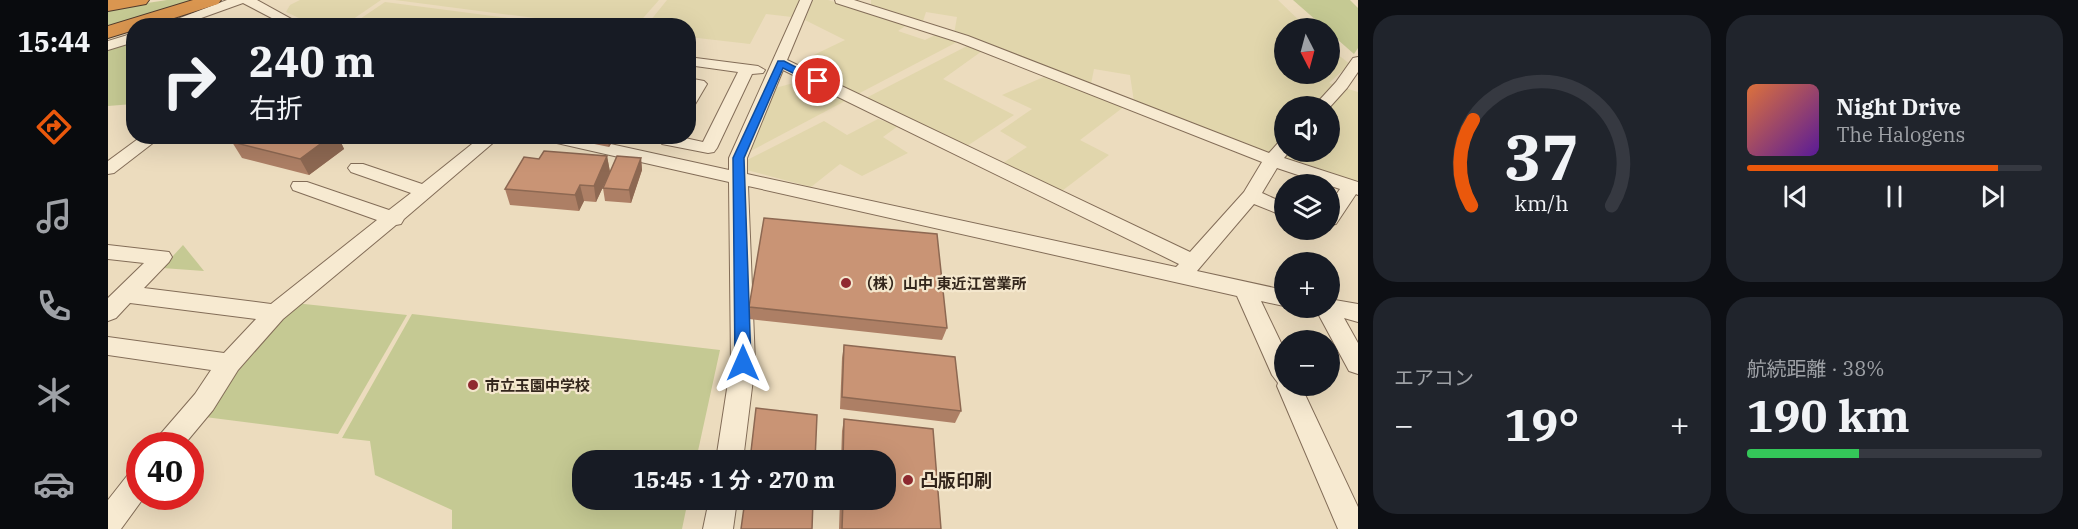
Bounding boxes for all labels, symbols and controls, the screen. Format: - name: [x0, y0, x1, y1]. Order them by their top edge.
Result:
- north arrow: [1274, 18, 1340, 84]
- map controls: [1274, 18, 1340, 396]
- text: 15:44: [18, 24, 90, 59]
- text: 240 m: [249, 34, 375, 89]
- icon: right: [150, 42, 228, 120]
- pin: [792, 55, 843, 106]
- icon: arrive: [801, 64, 834, 97]
- text: 右折: [249, 90, 303, 125]
- text: Night Drive: [1837, 92, 1961, 121]
- button: sound: [1274, 96, 1340, 162]
- icon: directions: [33, 106, 75, 148]
- text: 37: [1504, 116, 1579, 197]
- text: The Halogens: [1837, 121, 1965, 148]
- button: layers: [1274, 174, 1340, 240]
- icon: previous: [1779, 180, 1812, 213]
- icon: pause: [1878, 180, 1911, 213]
- icon: next: [1976, 180, 2009, 213]
- text: km/h: [1515, 189, 1569, 217]
- icon: music: [33, 195, 75, 237]
- button: +: [1274, 252, 1340, 318]
- place label: （株）山中 東近江営業所: [858, 274, 1026, 293]
- marker: （株）山中 東近江営業所: [839, 276, 853, 290]
- icon: phone: [33, 285, 75, 327]
- button: −: [1274, 330, 1340, 396]
- position arrow: [711, 331, 775, 395]
- text: 航続距離 · 38%: [1747, 355, 1885, 382]
- text: エアコン: [1394, 364, 1474, 391]
- icon: climate: [33, 374, 75, 416]
- place label: 市立玉園中学校: [485, 376, 590, 395]
- marker: 市立玉園中学校: [466, 378, 480, 392]
- text: 190 km: [1747, 386, 1910, 444]
- text: 19°: [1504, 395, 1579, 453]
- text: −: [1394, 403, 1414, 446]
- text: +: [1670, 403, 1690, 446]
- speed limit sign: 40: [126, 432, 204, 510]
- icon: car: [33, 463, 75, 505]
- text: 15:45 · 1 分 · 270 m: [633, 465, 835, 494]
- place label: 凸版印刷: [920, 469, 992, 492]
- marker: 凸版印刷: [901, 473, 915, 487]

